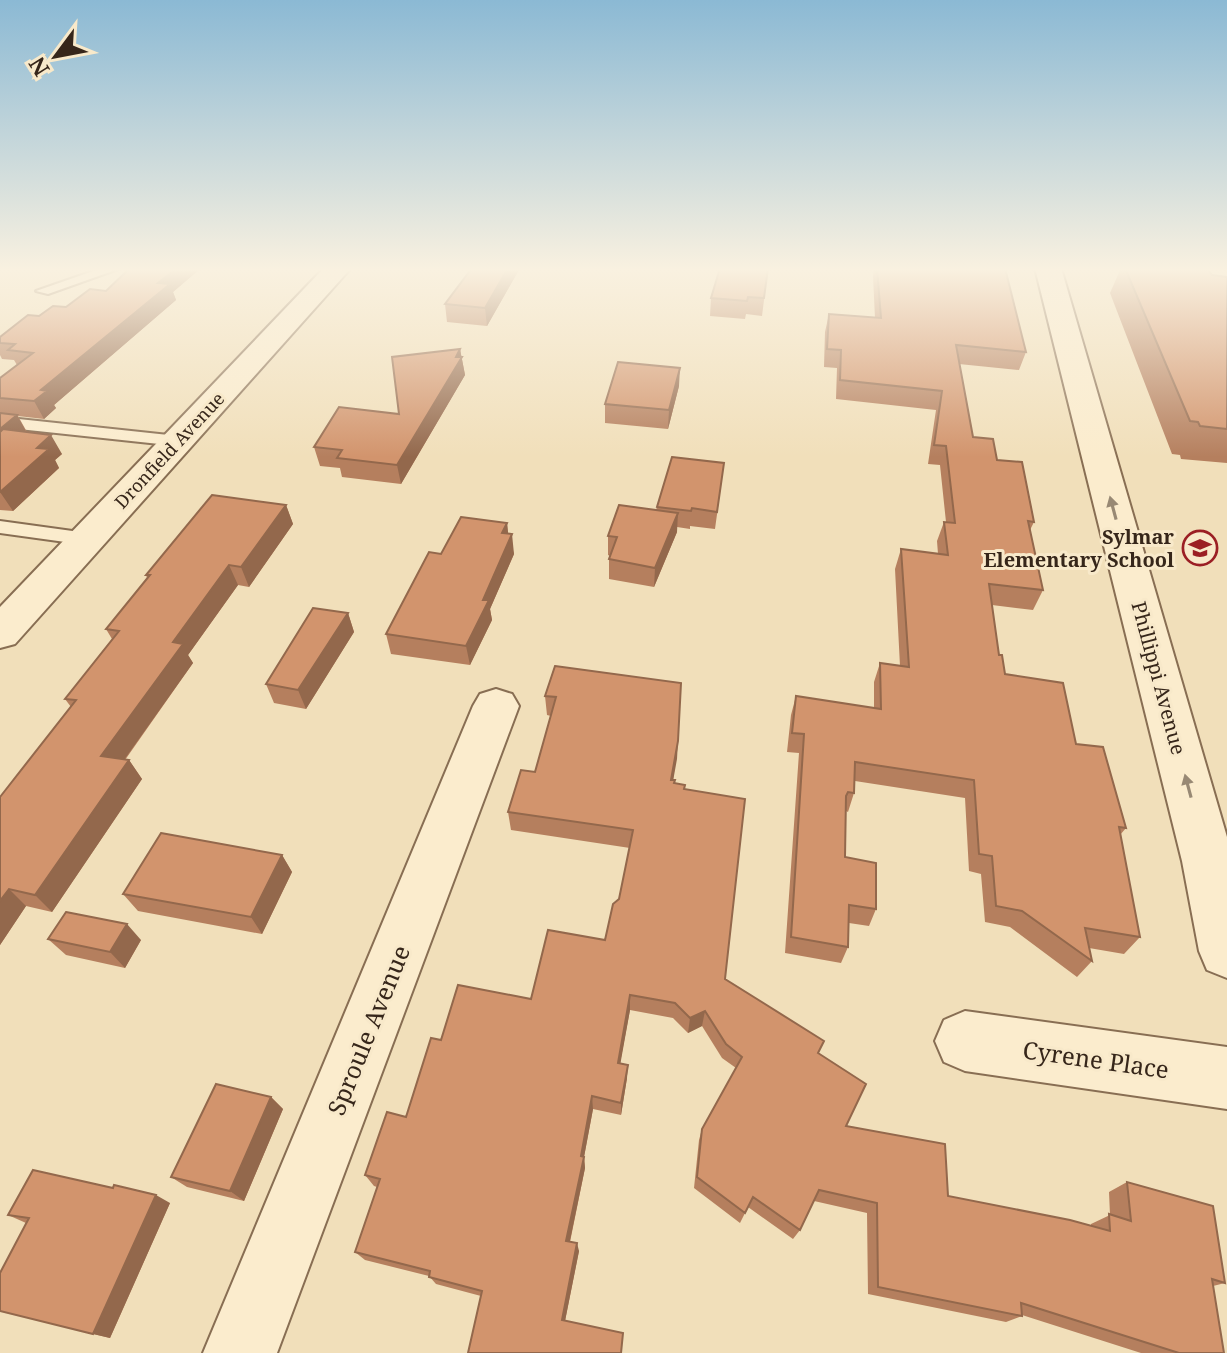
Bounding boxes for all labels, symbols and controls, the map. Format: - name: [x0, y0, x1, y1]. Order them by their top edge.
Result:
- north arrow: [16, 16, 96, 96]
- text: N: [21, 52, 56, 82]
- street label: Dronfield Avenue: [109, 387, 229, 513]
- one-way arrow: [1106, 495, 1118, 520]
- place label: Sylmar Elementary School: [984, 523, 1175, 573]
- school or university icon: Sylmar Elementary School: [1181, 529, 1219, 567]
- street label: Phillippi Avenue: [1126, 598, 1192, 758]
- one-way arrow: [1181, 773, 1193, 798]
- street label: Sproule Avenue: [319, 940, 417, 1120]
- street label: Cyrene Place: [1021, 1032, 1171, 1086]

